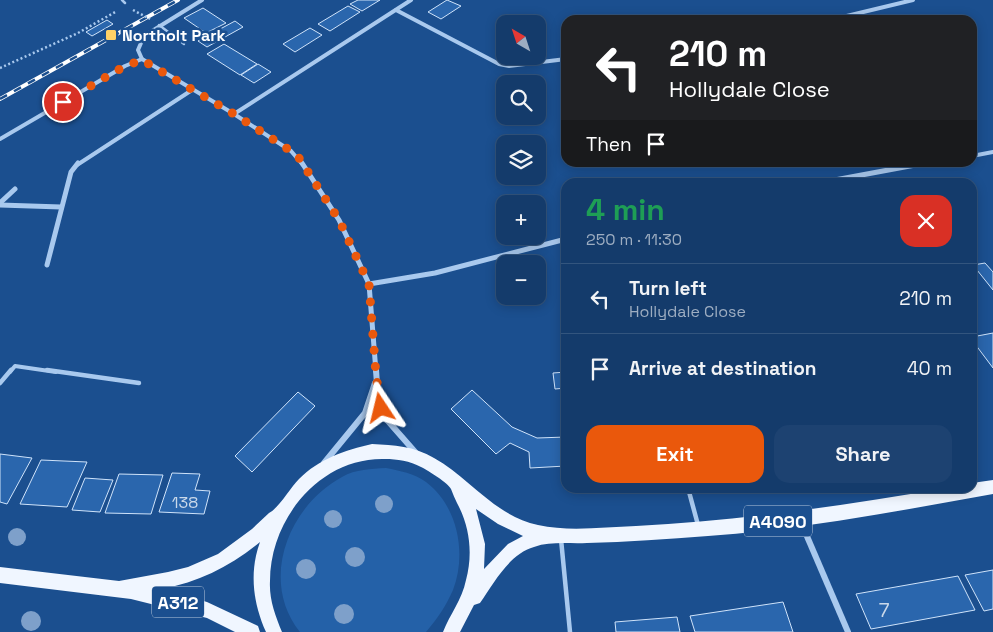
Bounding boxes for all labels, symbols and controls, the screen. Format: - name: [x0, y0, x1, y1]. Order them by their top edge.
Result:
- north arrow: [496, 15, 546, 65]
- map controls: [496, 15, 546, 305]
- place label: Northolt Park: [122, 25, 226, 46]
- marker: Northolt Park: [104, 28, 118, 42]
- text: 210 m: [669, 32, 767, 76]
- icon: left: [586, 35, 651, 100]
- button: search: [496, 75, 546, 125]
- text: Hollydale Close: [669, 75, 830, 103]
- pin: [42, 81, 84, 123]
- icon: arrive: [49, 88, 77, 116]
- icon: arrive: [642, 130, 670, 158]
- text: Then: [586, 132, 632, 157]
- button: layers: [496, 135, 546, 185]
- text: 4 min: [586, 190, 665, 229]
- button: +: [496, 195, 546, 245]
- button: close: [900, 195, 952, 247]
- text: 250 m · 11:30: [586, 229, 682, 250]
- button: −: [496, 255, 546, 305]
- text: Turn left: [629, 276, 707, 301]
- icon: left: [586, 285, 614, 313]
- text: 210 m: [899, 286, 952, 311]
- text: Hollydale Close: [629, 301, 746, 322]
- icon: arrive: [586, 355, 614, 383]
- text: Arrive at destination: [629, 356, 817, 381]
- text: 40 m: [907, 356, 952, 381]
- position arrow: [354, 381, 406, 433]
- button: Exit: [586, 425, 764, 483]
- button: Share: [774, 425, 952, 483]
- house number: 138: [172, 492, 198, 513]
- road number: A4090: [744, 506, 812, 536]
- road number: A312: [152, 586, 204, 618]
- house number: 7: [879, 598, 890, 623]

